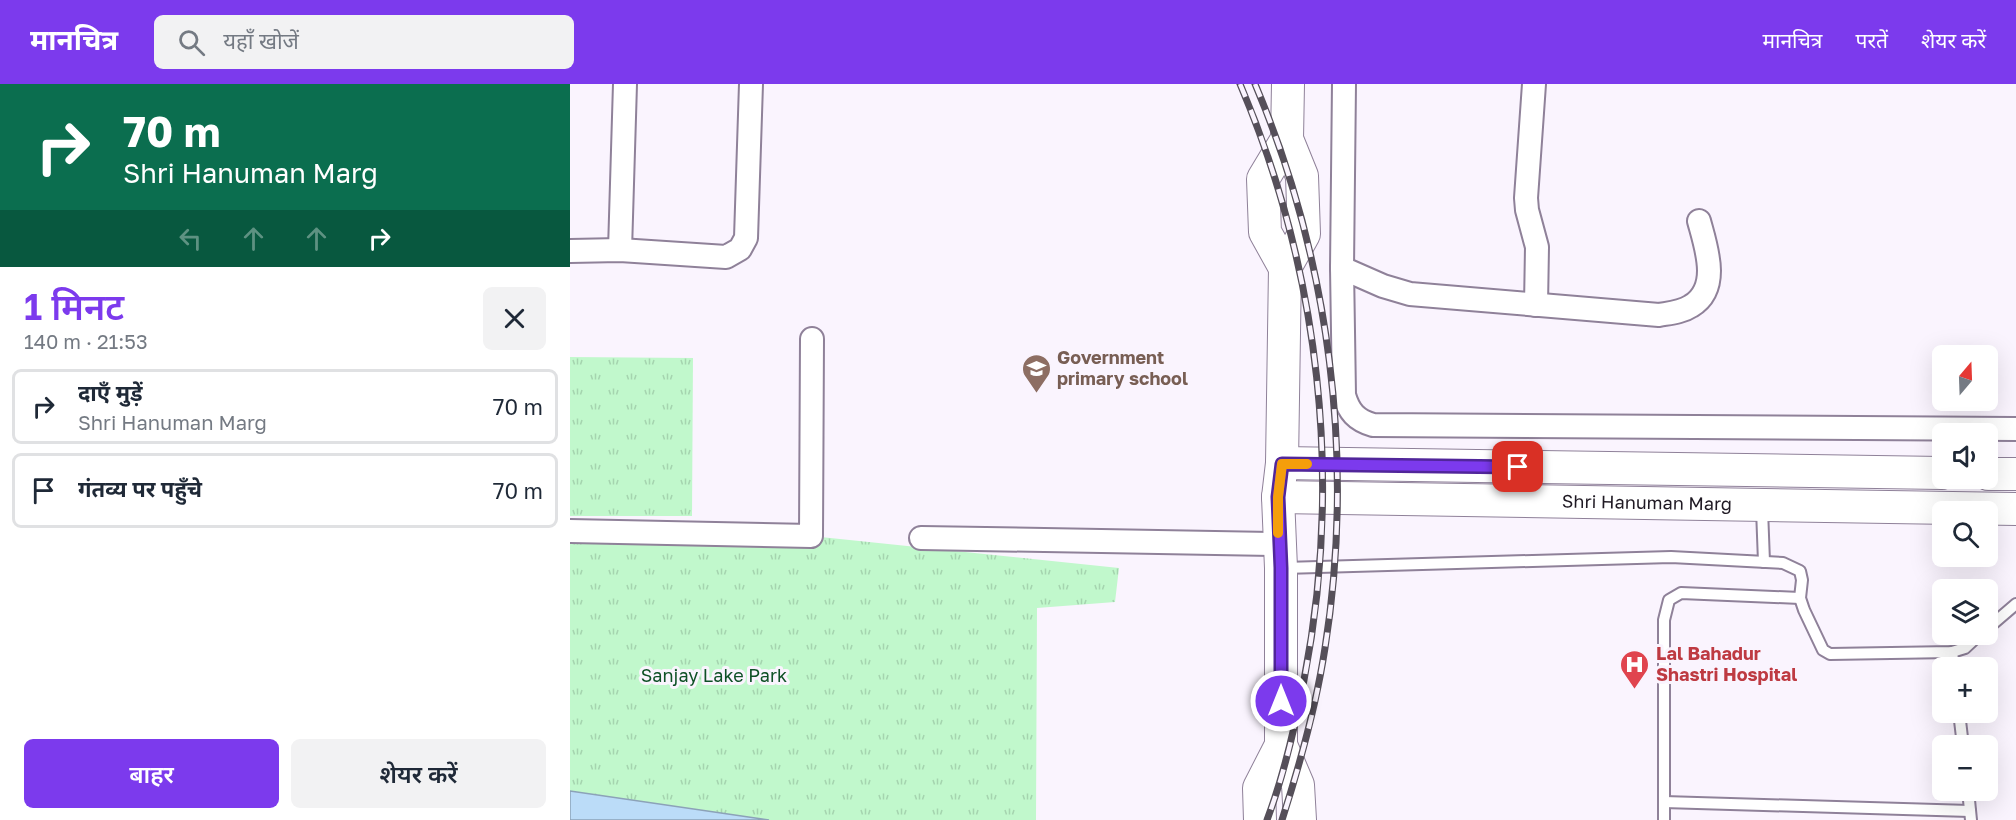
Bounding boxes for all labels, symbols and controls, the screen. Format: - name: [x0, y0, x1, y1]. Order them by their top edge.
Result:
- search box: [154, 15, 574, 69]
- text: मानचित्र: [30, 23, 118, 56]
- icon: search: [175, 26, 208, 59]
- text: यहाँ खोजें: [223, 27, 299, 54]
- text: मानचित्र: [1762, 27, 1822, 53]
- text: परतें: [1855, 27, 1888, 53]
- text: शेयर करें: [1921, 27, 1986, 53]
- text: 70 m: [123, 106, 220, 156]
- icon: right: [24, 108, 102, 186]
- text: Shri Hanuman Marg: [123, 157, 378, 189]
- icon: left: [174, 222, 207, 255]
- icon: ahead: [237, 222, 270, 255]
- icon: ahead: [300, 222, 333, 255]
- icon: right: [363, 222, 396, 255]
- text: 1 मिनट: [24, 285, 124, 328]
- button: close: [483, 287, 546, 350]
- text: 140 m · 21:53: [24, 329, 148, 353]
- north arrow: [1932, 345, 1998, 411]
- map controls: [1932, 345, 1998, 801]
- place label: Government primary school: [1057, 346, 1188, 389]
- school or university icon: Government primary school: [1020, 352, 1052, 394]
- text: दाएँ मुड़ें: [78, 379, 143, 406]
- icon: right: [27, 390, 60, 423]
- text: 70 m: [493, 393, 543, 420]
- text: Shri Hanuman Marg: [78, 410, 267, 434]
- button: sound: [1932, 423, 1998, 489]
- pin: [1492, 441, 1543, 492]
- icon: arrive: [1501, 450, 1534, 483]
- icon: arrive: [27, 474, 60, 507]
- text: गंतव्य पर पहुँचे: [78, 475, 202, 502]
- text: 70 m: [493, 477, 543, 504]
- street label: Shri Hanuman Marg: [1562, 490, 1732, 514]
- button: search: [1932, 501, 1998, 567]
- button: layers: [1932, 579, 1998, 645]
- place label: Lal Bahadur Shastri Hospital: [1656, 642, 1797, 685]
- hospital icon: Lal Bahadur Shastri Hospital: [1619, 648, 1651, 690]
- button: +: [1932, 657, 1998, 723]
- park label: Sanjay Lake Park: [641, 664, 787, 686]
- position arrow: [1249, 669, 1313, 733]
- button: −: [1932, 735, 1998, 801]
- button: बाहर: [24, 739, 279, 808]
- button: शेयर करें: [291, 739, 546, 808]

